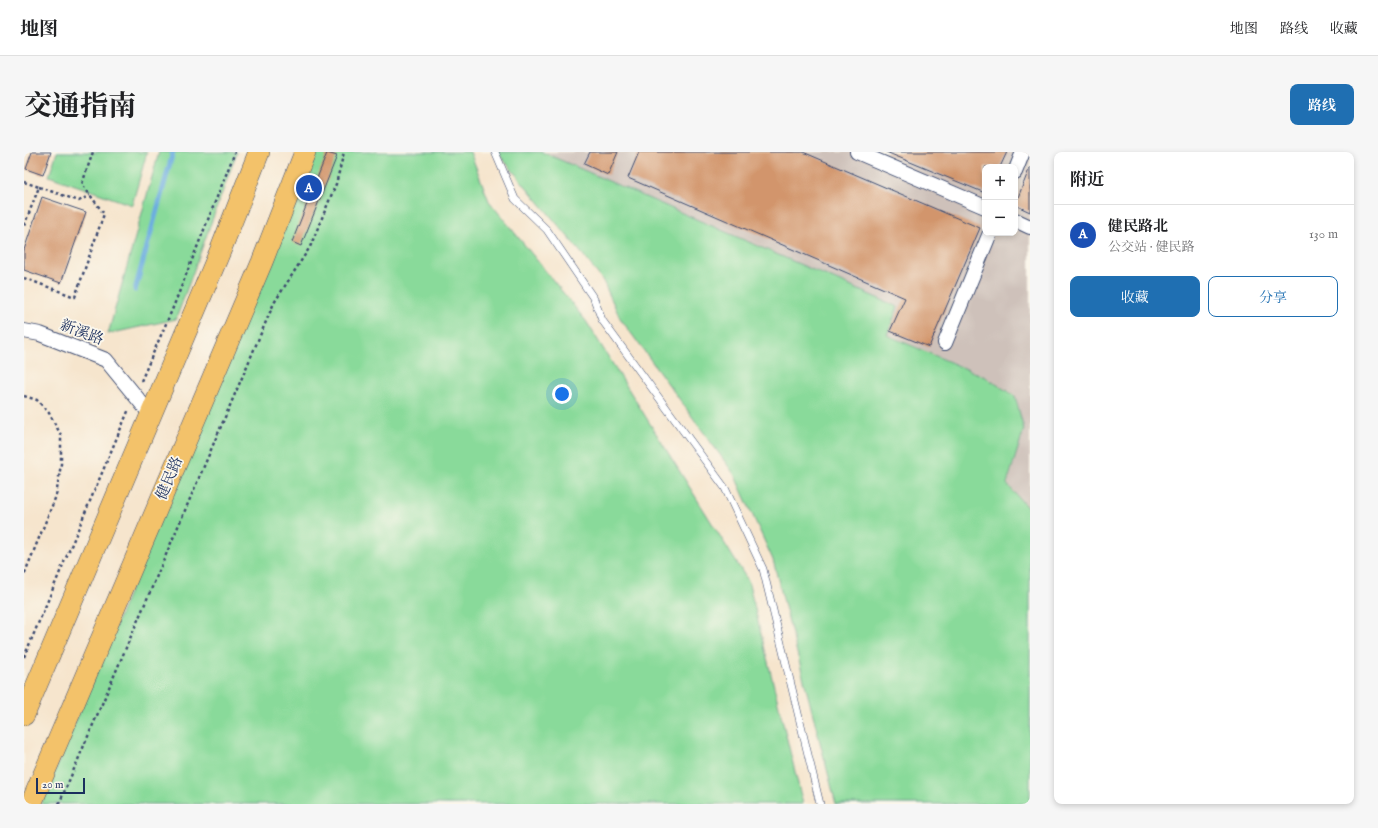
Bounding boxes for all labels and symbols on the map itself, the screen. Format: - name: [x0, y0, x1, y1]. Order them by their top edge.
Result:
- pin: A: [296, 173, 322, 203]
- street label: 新溪路: [57, 316, 106, 349]
- your location: [552, 384, 572, 404]
- street label: 健民路: [152, 454, 187, 503]
- scale bar: [36, 776, 85, 795]

